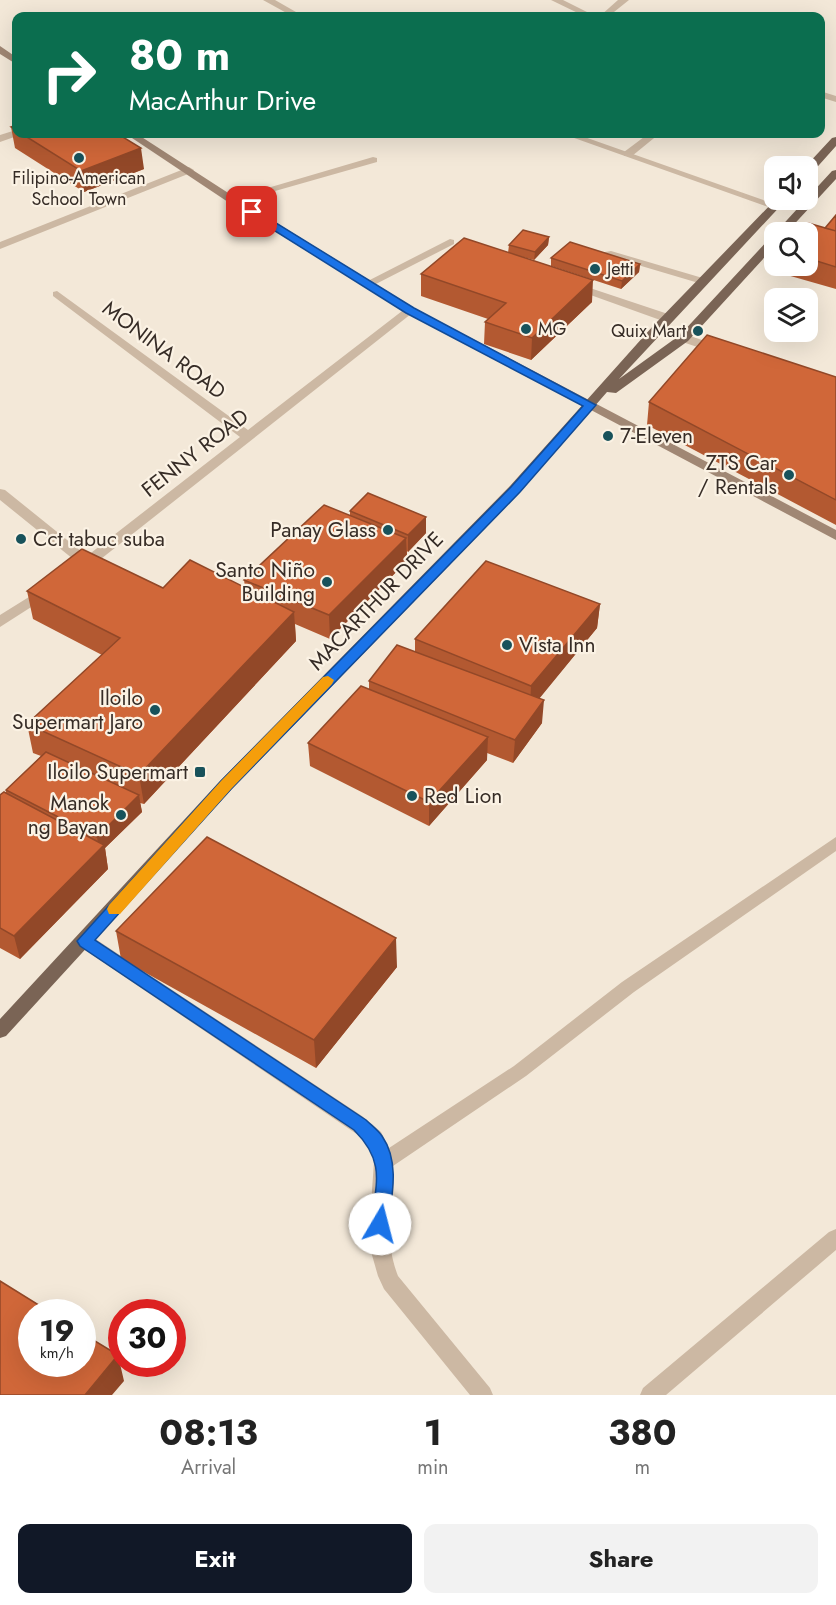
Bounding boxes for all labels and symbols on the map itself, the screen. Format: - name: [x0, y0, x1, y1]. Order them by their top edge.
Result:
- marker: Filipino-American School Town: [72, 151, 86, 165]
- place label: Filipino-American School Town: [12, 165, 146, 212]
- pin: [226, 186, 277, 237]
- place label: Jetti: [605, 256, 634, 282]
- marker: Jetti: [588, 262, 602, 276]
- street label: MONINA ROAD: [96, 294, 232, 406]
- place label: MG: [538, 316, 567, 342]
- place label: Quix Mart: [611, 318, 687, 344]
- marker: MG: [519, 322, 533, 336]
- marker: Quix Mart: [691, 324, 705, 338]
- street label: FENNY ROAD: [135, 402, 255, 504]
- place label: 7-Eleven: [620, 421, 693, 451]
- marker: 7-Eleven: [601, 429, 615, 443]
- place label: ZTS Car / Rentals: [698, 448, 778, 502]
- marker: ZTS Car / Rentals: [782, 468, 796, 482]
- place label: Panay Glass: [270, 515, 376, 545]
- marker: Panay Glass: [381, 523, 395, 537]
- place label: Cct tabuc suba: [33, 524, 165, 554]
- street label: MACARTHUR DRIVE: [302, 525, 450, 677]
- marker: Cct tabuc suba: [14, 532, 28, 546]
- place label: Santo Niño Building: [215, 555, 315, 609]
- marker: Santo Niño Building: [320, 575, 334, 589]
- place label: Vista Inn: [519, 630, 595, 660]
- marker: Vista Inn: [500, 638, 514, 652]
- place label: Iloilo Supermart Jaro: [12, 683, 143, 737]
- marker: Iloilo Supermart Jaro: [148, 703, 162, 717]
- place label: Iloilo Supermart: [47, 757, 188, 787]
- marker: Iloilo Supermart: [193, 765, 207, 779]
- place label: Red Lion: [424, 781, 502, 811]
- place label: Manok ng Bayan: [28, 788, 110, 842]
- marker: Red Lion: [405, 789, 419, 803]
- marker: Manok ng Bayan: [114, 808, 128, 822]
- position arrow: [348, 1192, 412, 1256]
- speed limit sign: 30: [108, 1299, 186, 1377]

